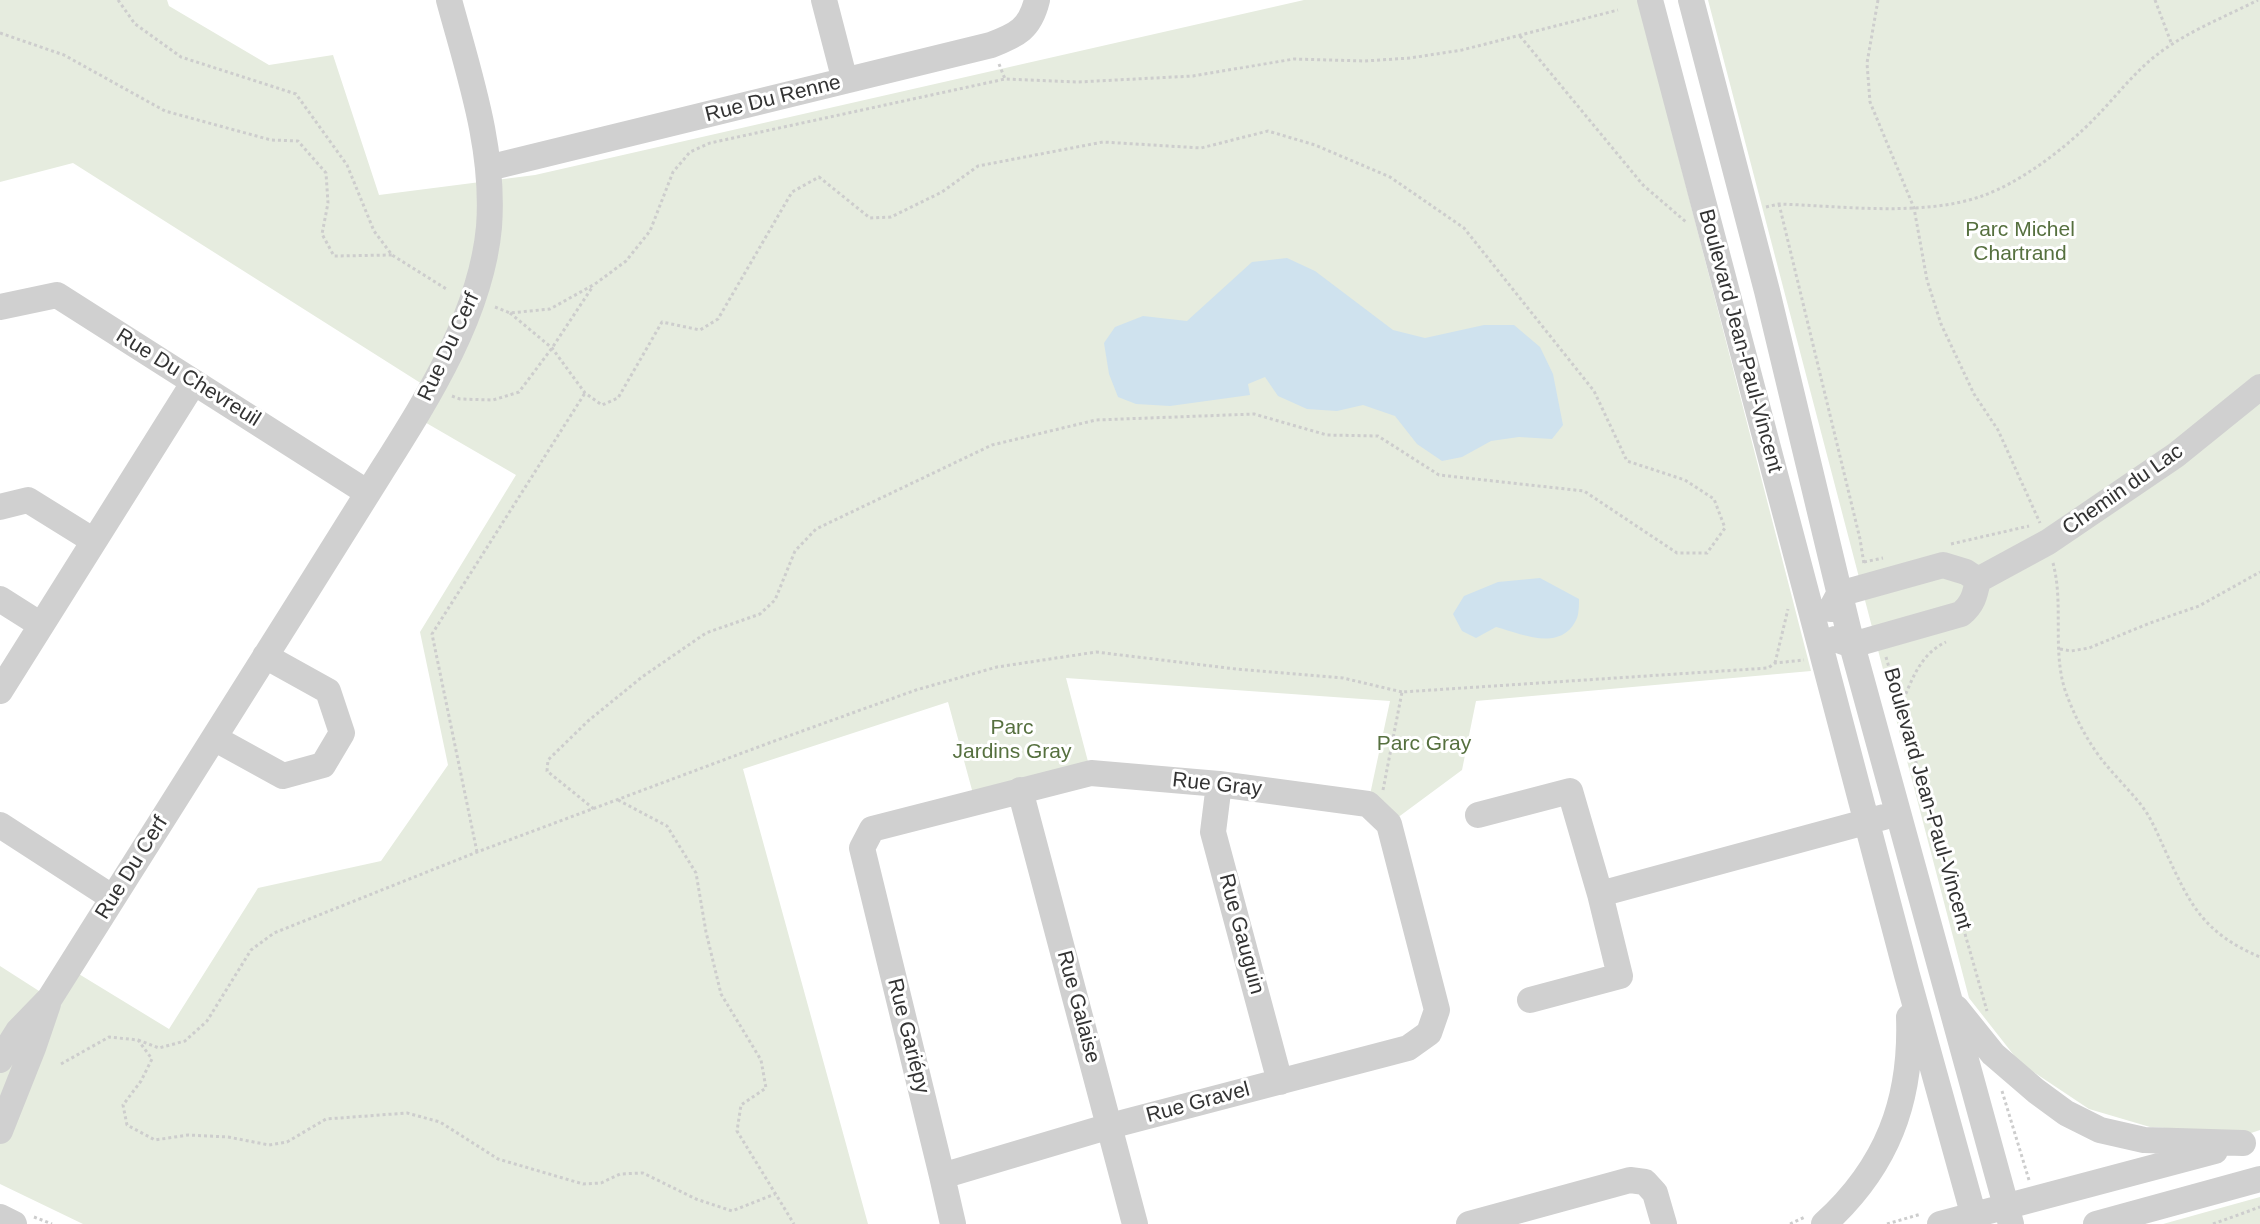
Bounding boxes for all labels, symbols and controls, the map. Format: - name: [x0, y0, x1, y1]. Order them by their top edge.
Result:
- street label: Rue Du Renne: [703, 70, 843, 128]
- street label: Boulevard Jean-Paul-Vincent: [1693, 207, 1787, 475]
- park label: Parc Michel Chartrand: [1965, 217, 2075, 267]
- street label: Rue Du Cerf: [413, 289, 485, 405]
- street label: Rue Du Chevreuil: [111, 323, 265, 433]
- street label: Chemin du Lac: [2058, 439, 2188, 541]
- street label: Boulevard Jean-Paul-Vincent: [1877, 665, 1977, 933]
- park label: Parc Jardins Gray: [952, 715, 1072, 765]
- park label: Parc Gray: [1377, 731, 1471, 757]
- street label: Rue Gray: [1171, 768, 1263, 802]
- street label: Rue Du Cerf: [90, 812, 174, 924]
- street label: Rue Gauguin: [1213, 871, 1269, 997]
- street label: Rue Galaise: [1051, 948, 1105, 1066]
- street label: Rue Gariépy: [882, 976, 934, 1096]
- street label: Rue Gravel: [1143, 1077, 1253, 1129]

